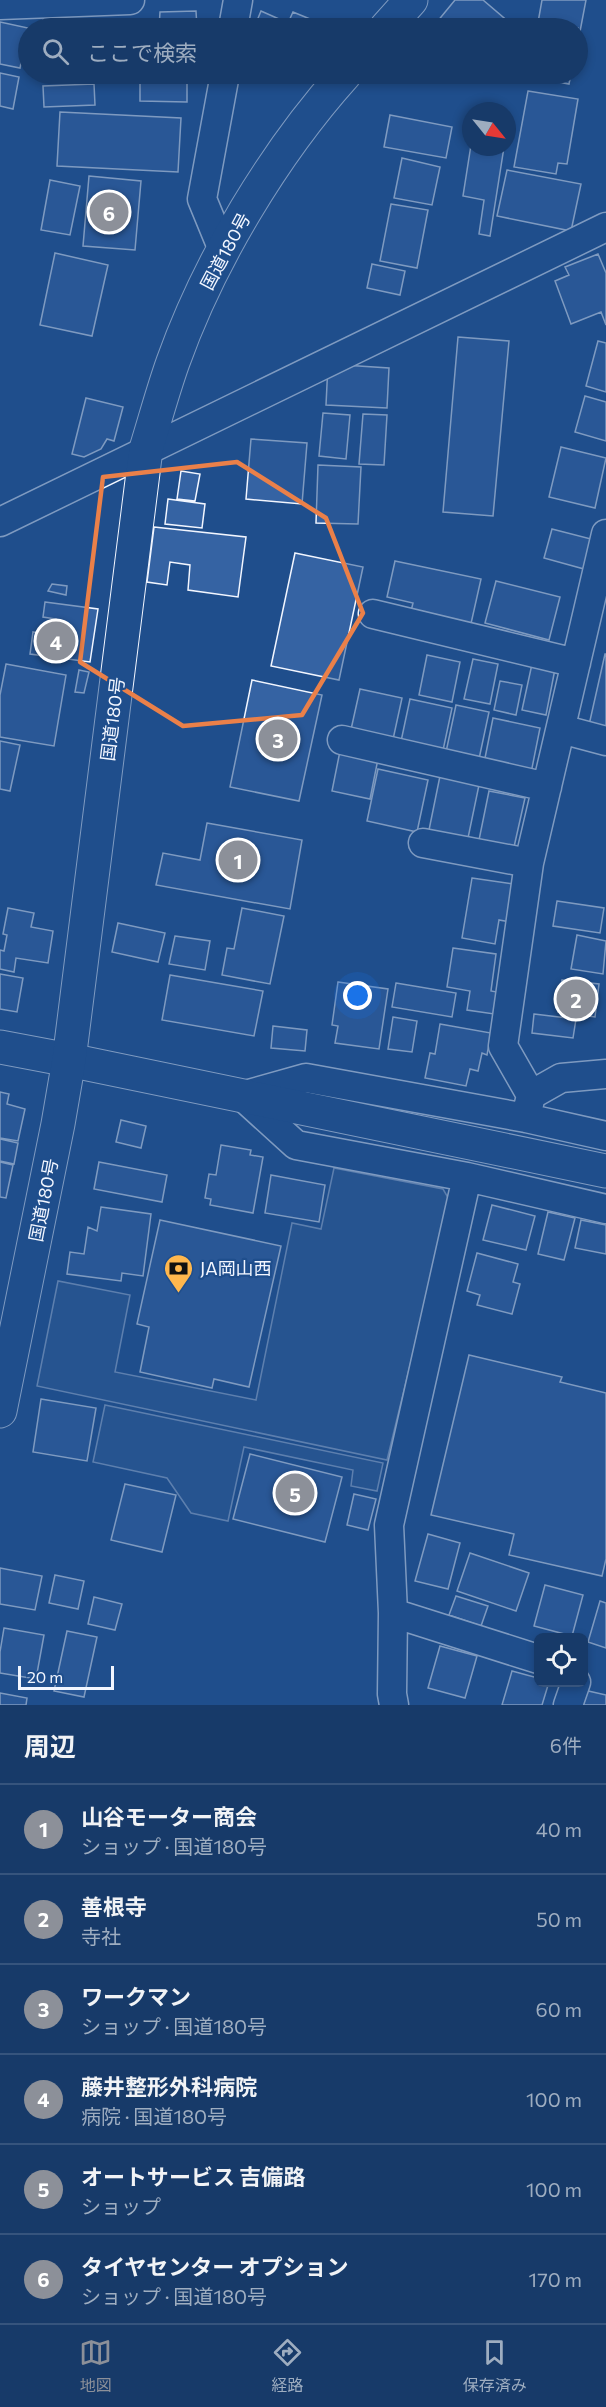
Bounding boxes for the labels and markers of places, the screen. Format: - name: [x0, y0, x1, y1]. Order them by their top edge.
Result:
- pin: 6: [90, 190, 128, 234]
- pin: 4: [36, 618, 76, 664]
- pin: 3: [258, 716, 298, 762]
- pin: 1: [218, 838, 258, 882]
- pin: 2: [556, 976, 596, 1022]
- bank icon: JA岡山西: [163, 1252, 195, 1294]
- place label: JA岡山西: [200, 1257, 272, 1279]
- pin: 5: [276, 1470, 314, 1516]

